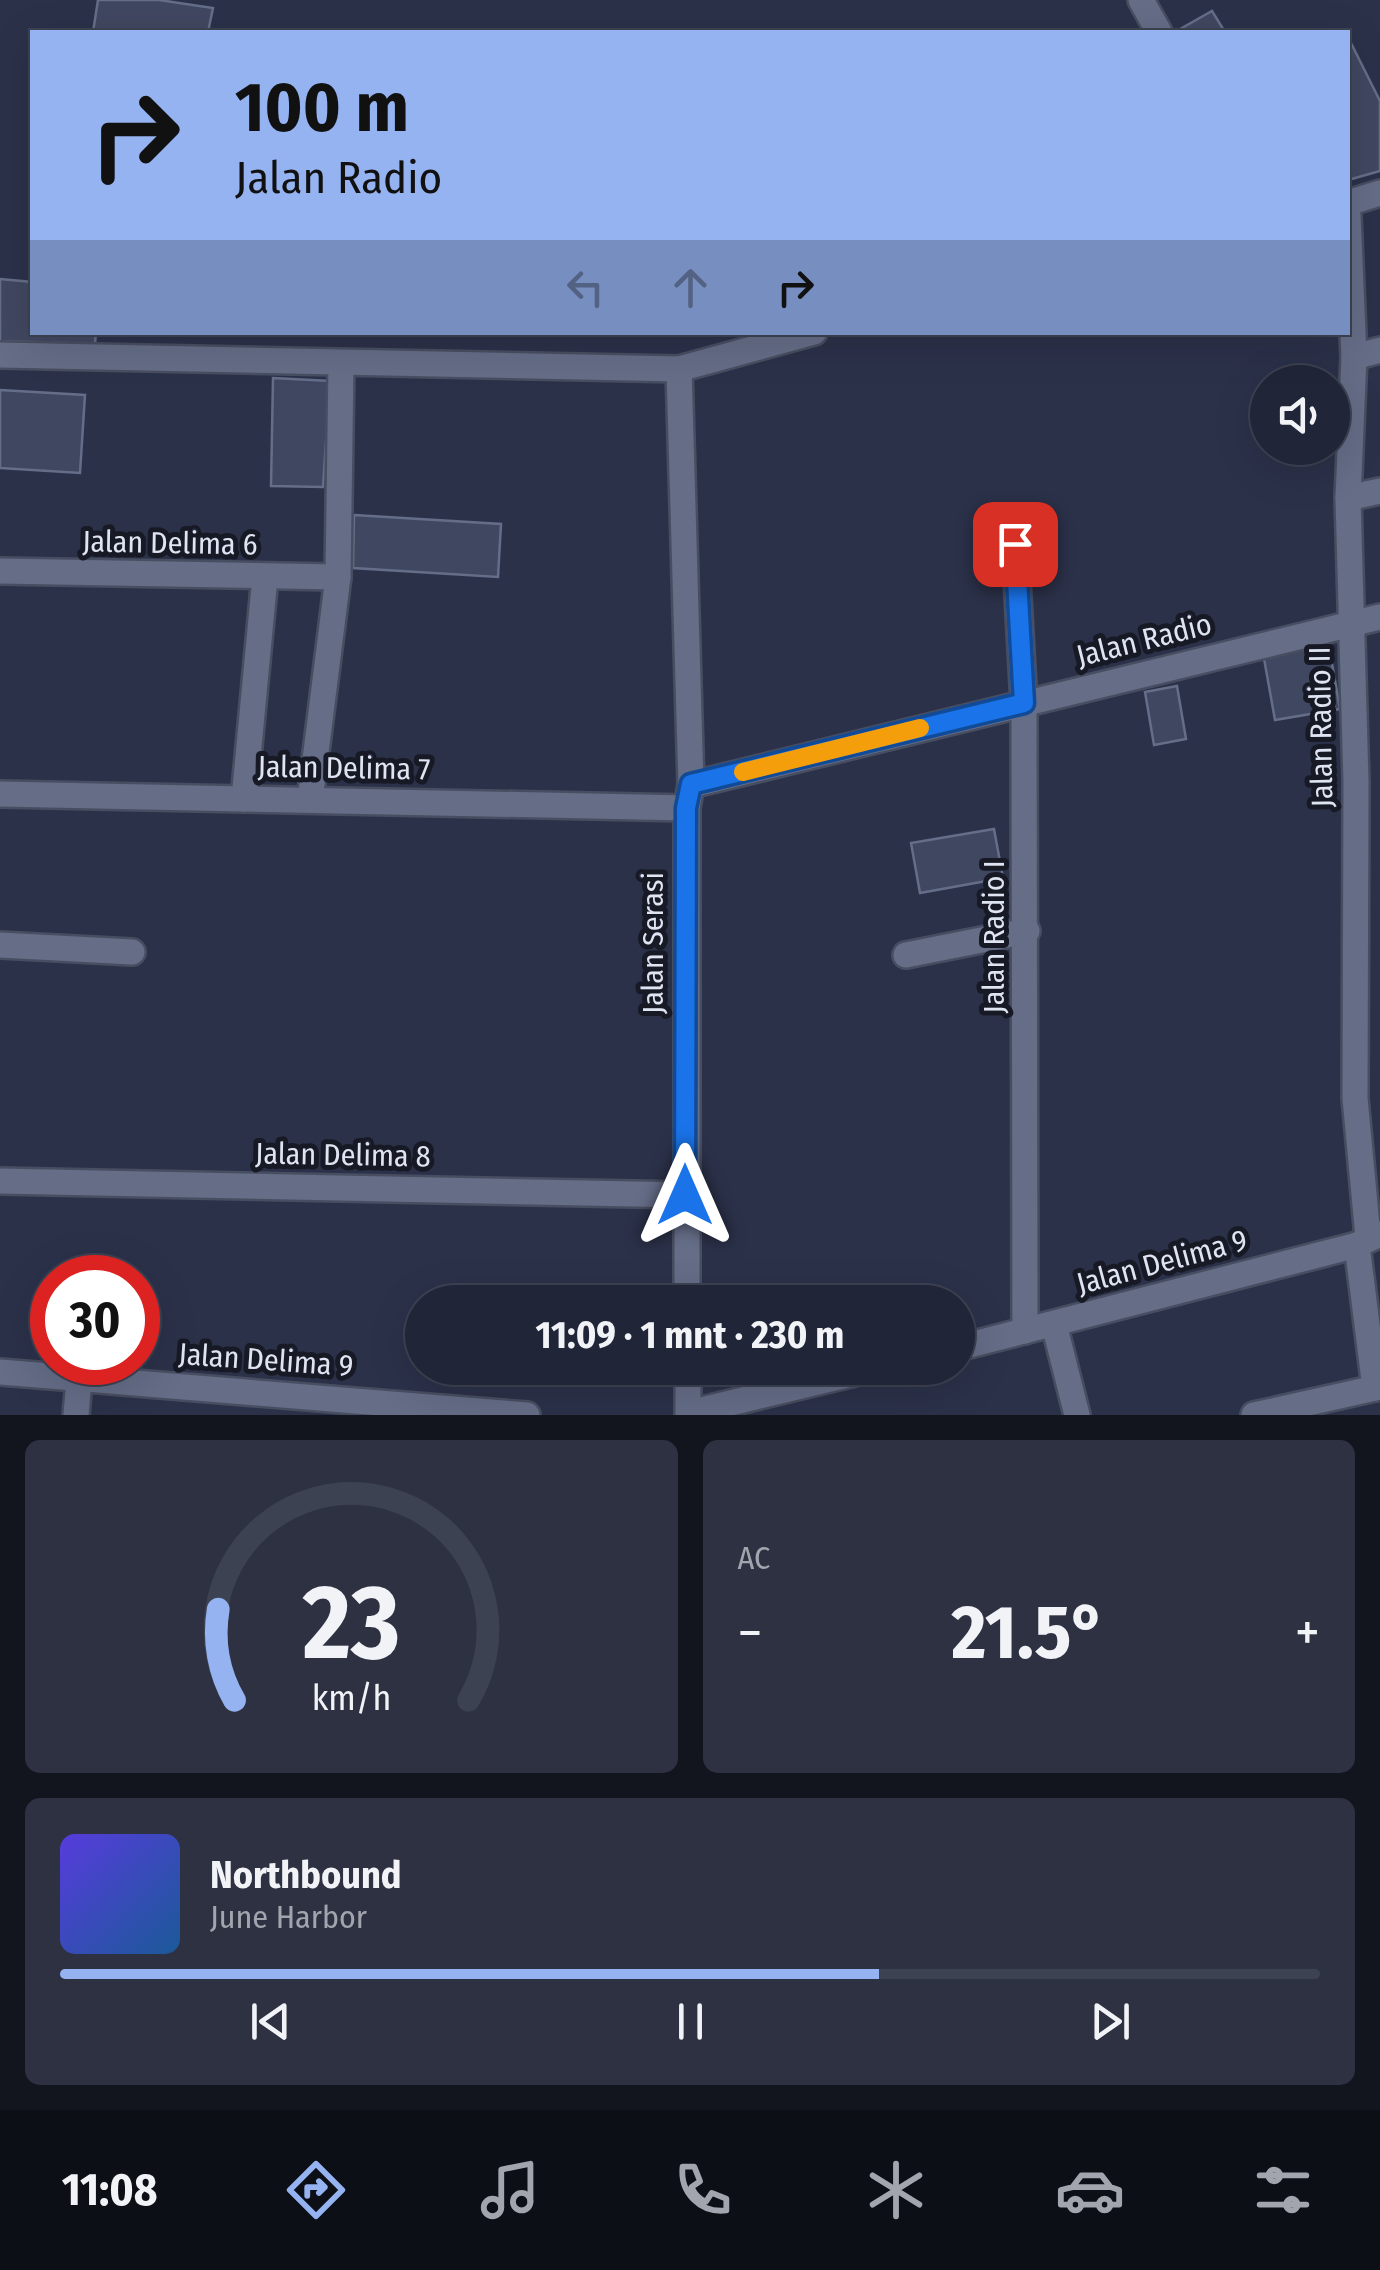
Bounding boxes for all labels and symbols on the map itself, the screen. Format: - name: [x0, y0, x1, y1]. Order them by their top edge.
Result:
- pin: [973, 502, 1058, 587]
- street label: Jalan Delima 6: [82, 523, 258, 563]
- street label: Jalan Radio: [1073, 606, 1215, 674]
- street label: Jalan Radio II: [1302, 646, 1340, 808]
- street label: Jalan Delima 7: [257, 748, 431, 788]
- street label: Jalan Radio I: [976, 861, 1012, 1014]
- street label: Jalan Serasi: [635, 872, 671, 1014]
- street label: Jalan Delima 8: [255, 1135, 431, 1175]
- position arrow: [633, 1143, 737, 1247]
- street label: Jalan Delima 9: [1073, 1222, 1251, 1302]
- speed limit sign: 30: [30, 1255, 160, 1385]
- street label: Jalan Delima 9: [177, 1336, 355, 1384]

